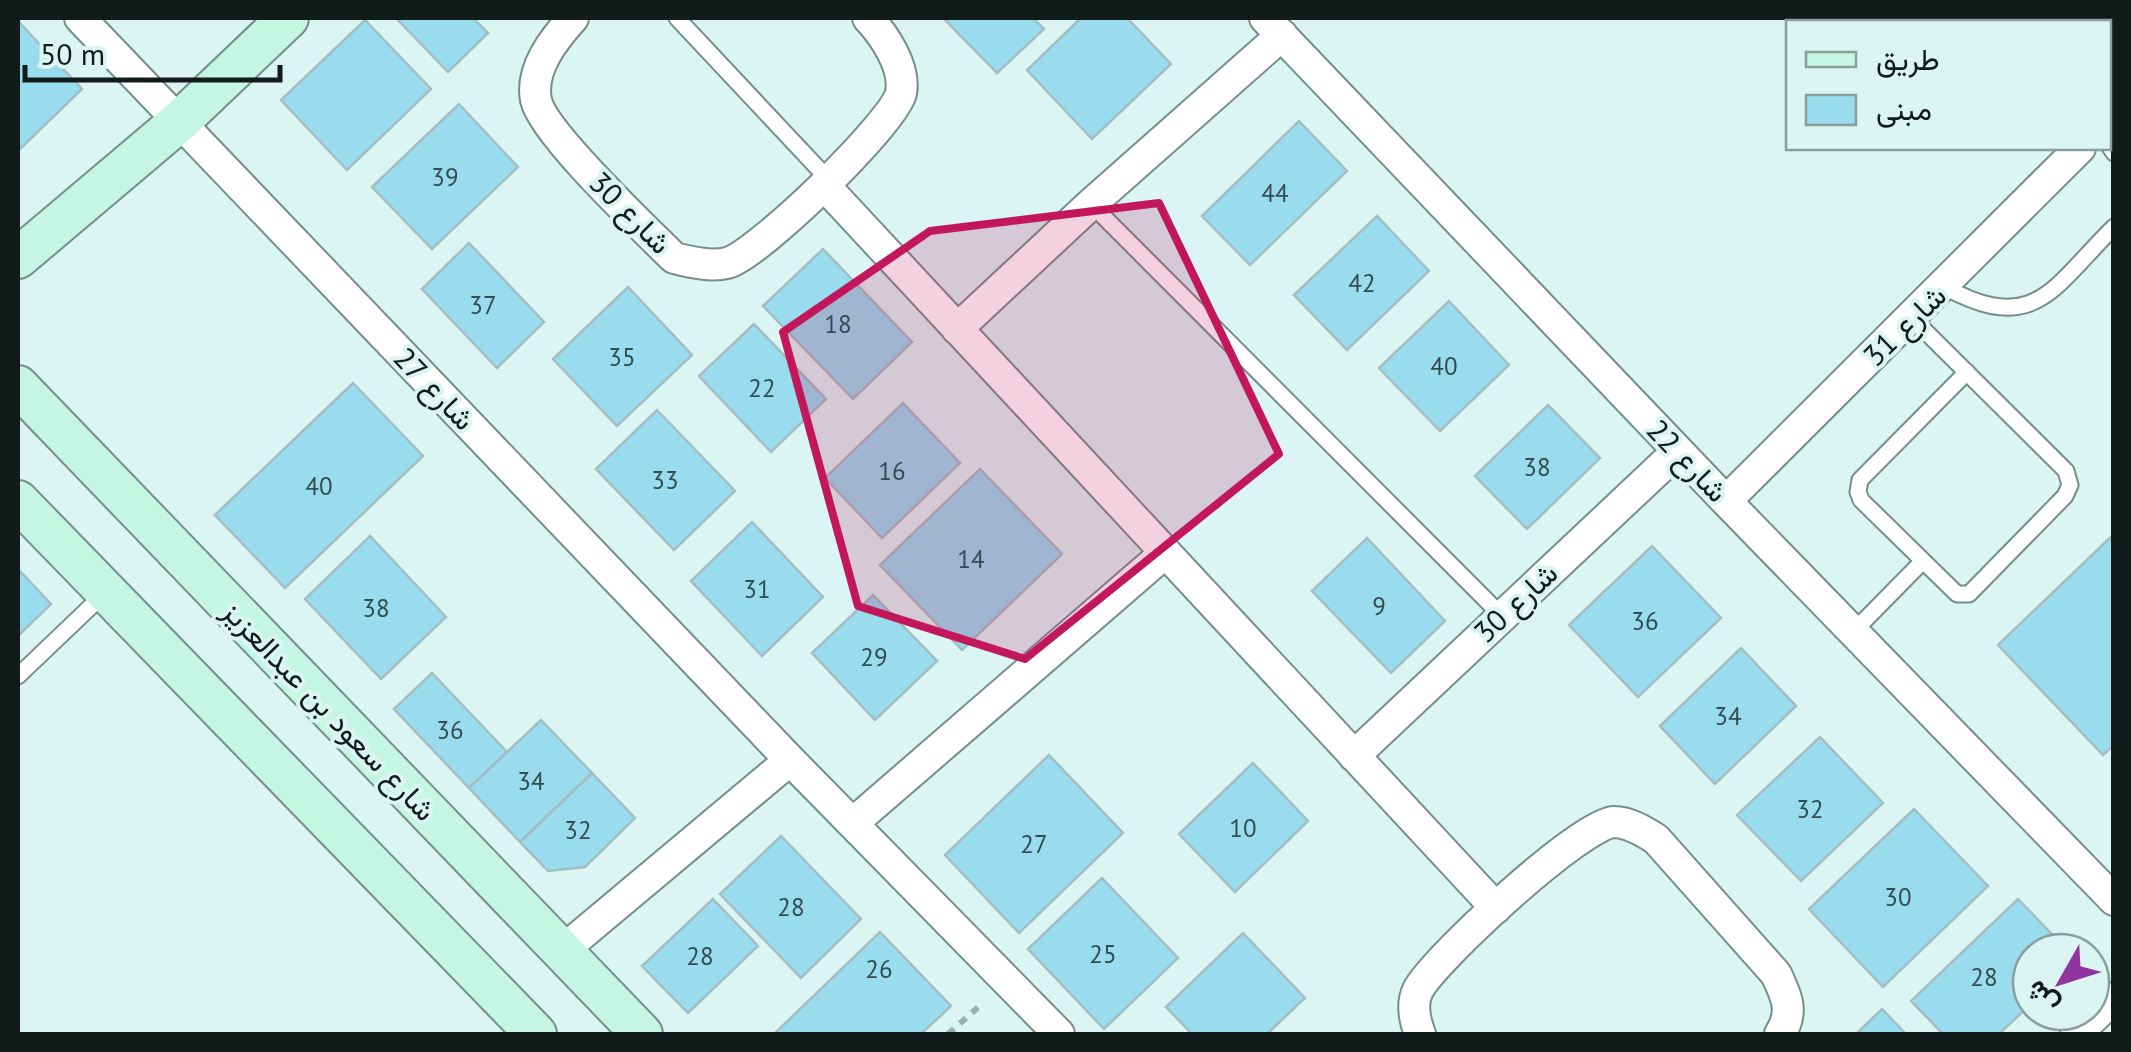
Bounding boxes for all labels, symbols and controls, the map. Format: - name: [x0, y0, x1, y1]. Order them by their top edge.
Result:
- scale bar: [25, 20, 280, 82]
- legend: [1786, 20, 2111, 150]
- text: 50 m: [40, 34, 105, 73]
- text: طريق: [1876, 39, 1940, 78]
- text: مبنى: [1876, 89, 1932, 128]
- house number: 39: [431, 161, 459, 193]
- street label: شارع 30: [580, 162, 681, 263]
- house number: 44: [1261, 177, 1289, 209]
- house number: 42: [1348, 267, 1376, 299]
- street label: شارع 31: [1854, 276, 1955, 376]
- house number: 37: [469, 289, 497, 321]
- house number: 18: [824, 308, 852, 340]
- street label: شارع 27: [384, 338, 484, 439]
- house number: 35: [608, 341, 636, 373]
- house number: 40: [1430, 350, 1458, 382]
- house number: 22: [748, 372, 776, 404]
- street label: شارع 22: [1637, 410, 1737, 511]
- house number: 38: [1523, 451, 1551, 483]
- house number: 16: [878, 455, 906, 487]
- house number: 33: [651, 464, 679, 496]
- house number: 40: [305, 470, 333, 502]
- house number: 14: [957, 543, 985, 575]
- street label: شارع 30: [1465, 553, 1567, 652]
- house number: 31: [743, 573, 771, 605]
- house number: 9: [1372, 590, 1386, 622]
- street label: شارع سعود بن عبدالعزيز: [213, 591, 445, 830]
- house number: 38: [362, 592, 390, 624]
- house number: 36: [1631, 605, 1659, 637]
- house number: 29: [860, 641, 888, 673]
- house number: 34: [1714, 700, 1742, 732]
- house number: 36: [436, 714, 464, 746]
- house number: 34: [517, 765, 545, 797]
- house number: 32: [1796, 793, 1824, 825]
- house number: 10: [1229, 812, 1257, 844]
- house number: 32: [564, 814, 592, 846]
- house number: 27: [1020, 828, 1048, 860]
- house number: 30: [1884, 881, 1912, 913]
- house number: 28: [777, 891, 805, 923]
- north arrow: [2011, 932, 2111, 1032]
- house number: 25: [1089, 938, 1117, 970]
- house number: 28: [686, 940, 714, 972]
- house number: 26: [865, 953, 893, 985]
- house number: 28: [1970, 961, 1998, 993]
- text: ش: [2016, 973, 2066, 1023]

